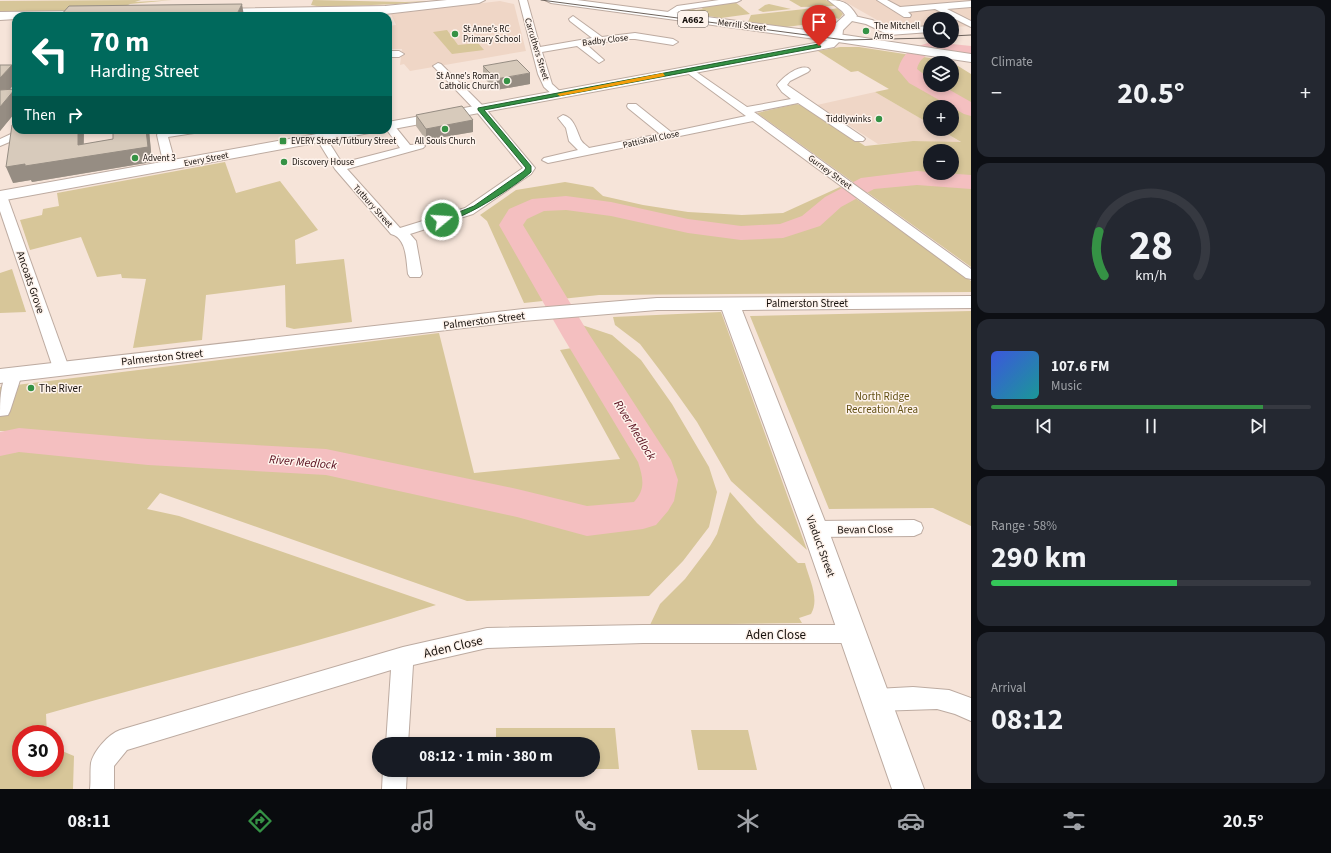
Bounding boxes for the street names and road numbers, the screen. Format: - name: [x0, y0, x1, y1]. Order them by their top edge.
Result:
- road number: A662: [678, 11, 708, 27]
- street label: Carruthers Street: [521, 16, 552, 82]
- street label: Merrill Street: [717, 16, 767, 35]
- street label: Badby Close: [581, 31, 629, 50]
- street label: Pattishall Close: [622, 127, 681, 152]
- street label: Every Street: [183, 149, 230, 170]
- street label: Gurney Street: [805, 152, 854, 193]
- street label: Tutbury Street: [350, 182, 396, 231]
- street label: Ancoats Grove: [13, 249, 48, 316]
- street label: Palmerston Street: [766, 296, 848, 311]
- street label: Palmerston Street: [442, 308, 526, 333]
- street label: Palmerston Street: [120, 346, 204, 369]
- street label: Viaduct Street: [802, 513, 839, 579]
- street label: Bevan Close: [837, 522, 894, 537]
- street label: Aden Close: [746, 626, 806, 644]
- street label: Aden Close: [422, 631, 485, 663]

